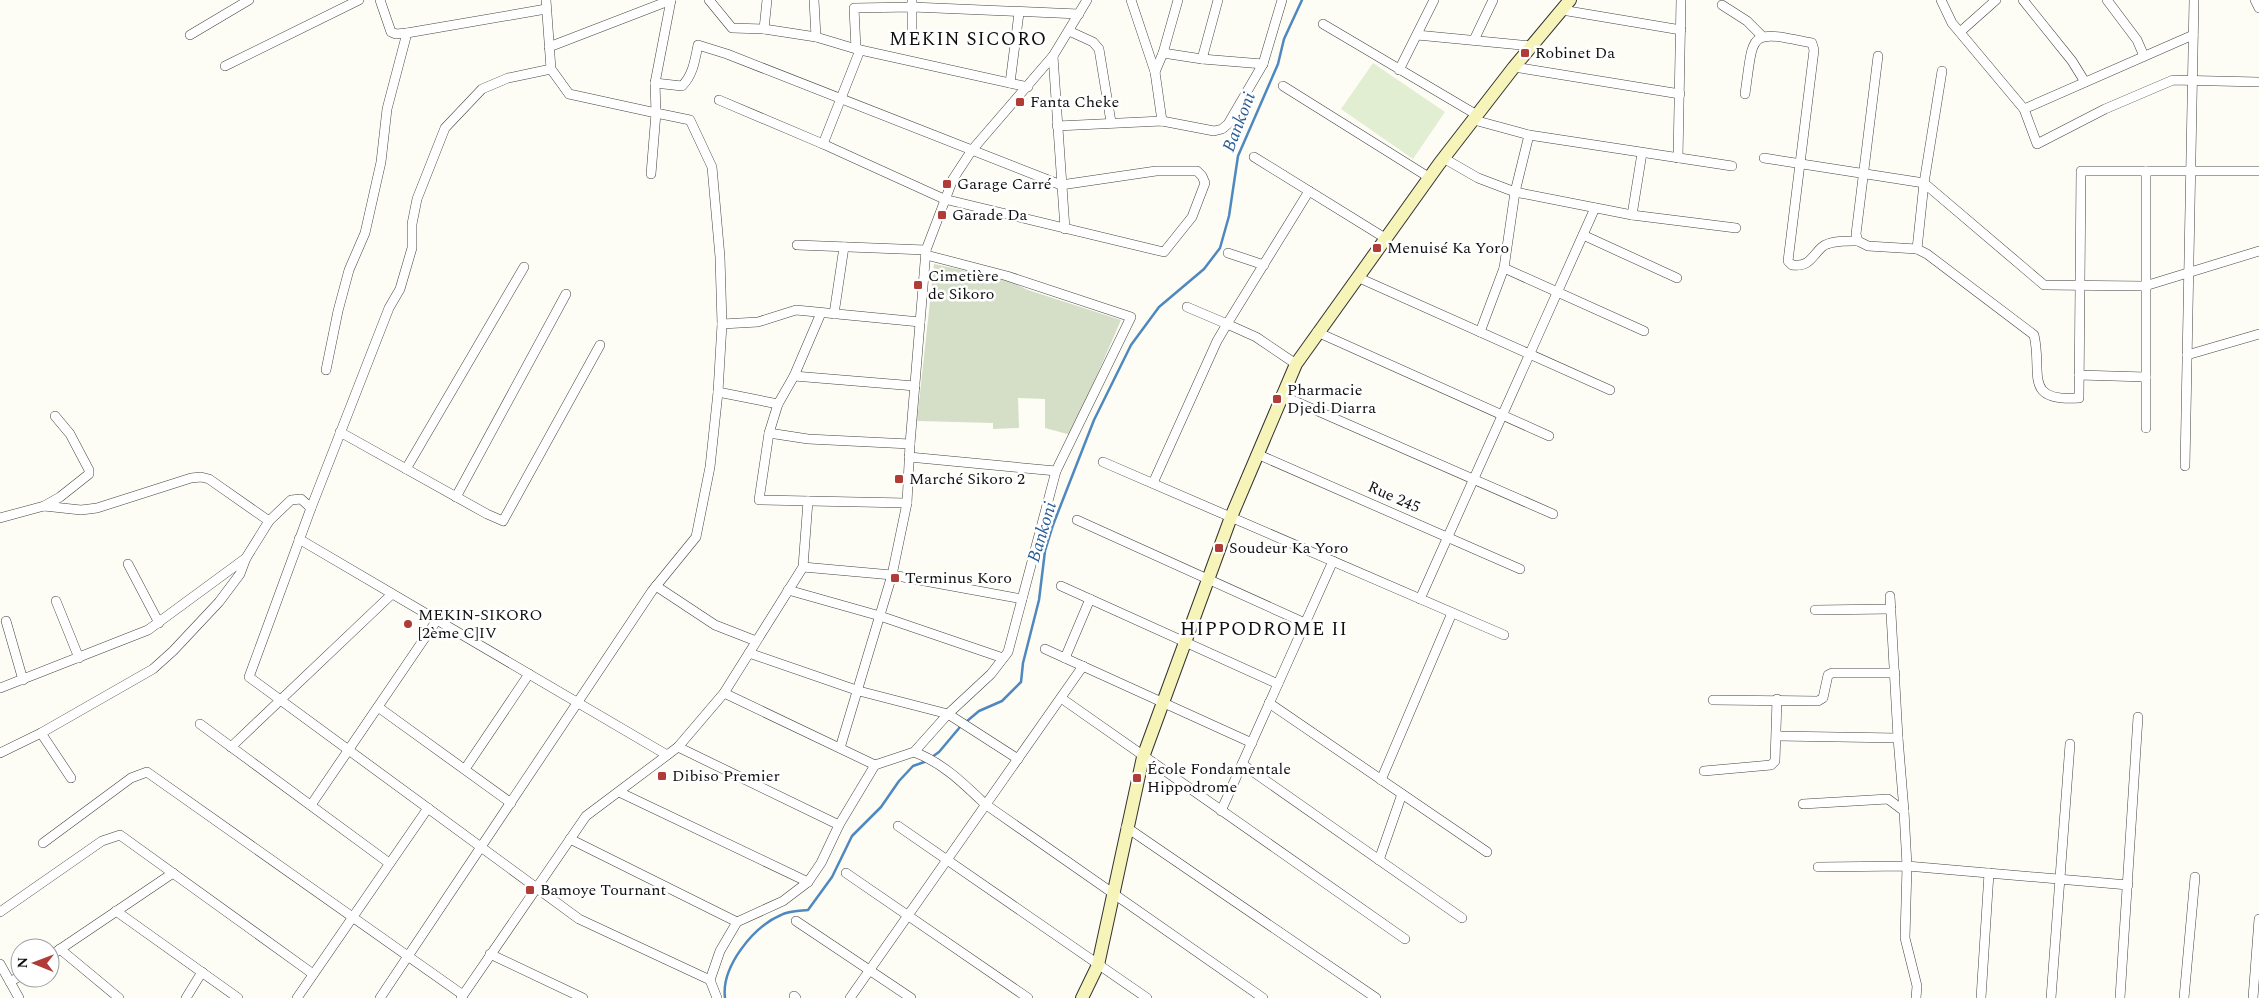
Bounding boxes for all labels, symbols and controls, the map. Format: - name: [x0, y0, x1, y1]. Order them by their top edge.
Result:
- district label: MEKIN SICORO: [889, 25, 1047, 54]
- place label: Robinet Da: [1535, 41, 1615, 65]
- marker: Robinet Da: [1519, 47, 1531, 59]
- water label: Bankoni: [1215, 88, 1263, 156]
- place label: Fanta Cheke: [1030, 90, 1119, 114]
- marker: Fanta Cheke: [1014, 96, 1026, 108]
- place label: Garage Carré: [957, 172, 1052, 196]
- marker: Garage Carré: [941, 178, 953, 190]
- place label: Garade Da: [952, 203, 1028, 227]
- marker: Garade Da: [936, 209, 948, 221]
- place label: Menuisé Ka Yoro: [1387, 236, 1509, 260]
- marker: Menuisé Ka Yoro: [1371, 242, 1383, 254]
- place label: Cimetière de Sikoro: [928, 264, 999, 306]
- marker: Cimetière de Sikoro: [912, 279, 924, 291]
- place label: Pharmacie Djedi Diarra: [1287, 378, 1376, 420]
- marker: Pharmacie Djedi Diarra: [1271, 393, 1283, 405]
- place label: Marché Sikoro 2: [909, 467, 1025, 491]
- marker: Marché Sikoro 2: [893, 473, 905, 485]
- street label: Rue 245: [1364, 475, 1424, 519]
- water label: Bankoni: [1020, 498, 1064, 566]
- place label: Soudeur Ka Yoro: [1229, 536, 1348, 560]
- marker: Soudeur Ka Yoro: [1213, 542, 1225, 554]
- place label: Terminus Koro: [905, 566, 1012, 590]
- marker: Terminus Koro: [889, 572, 901, 584]
- place label: MEKIN-SIKORO [2ème C]IV: [418, 603, 542, 645]
- district label: HIPPODROME II: [1180, 615, 1348, 644]
- marker: MEKIN-SIKORO [2ème C]IV: [402, 618, 414, 630]
- place label: École Fondamentale Hippodrome: [1147, 757, 1291, 799]
- place label: Dibiso Premier: [672, 764, 780, 788]
- marker: Dibiso Premier: [656, 770, 668, 782]
- marker: École Fondamentale Hippodrome: [1131, 772, 1143, 784]
- place label: Bamoye Tournant: [540, 878, 666, 902]
- marker: Bamoye Tournant: [524, 884, 536, 896]
- north arrow: [10, 938, 60, 988]
- text: N: [12, 957, 33, 969]

